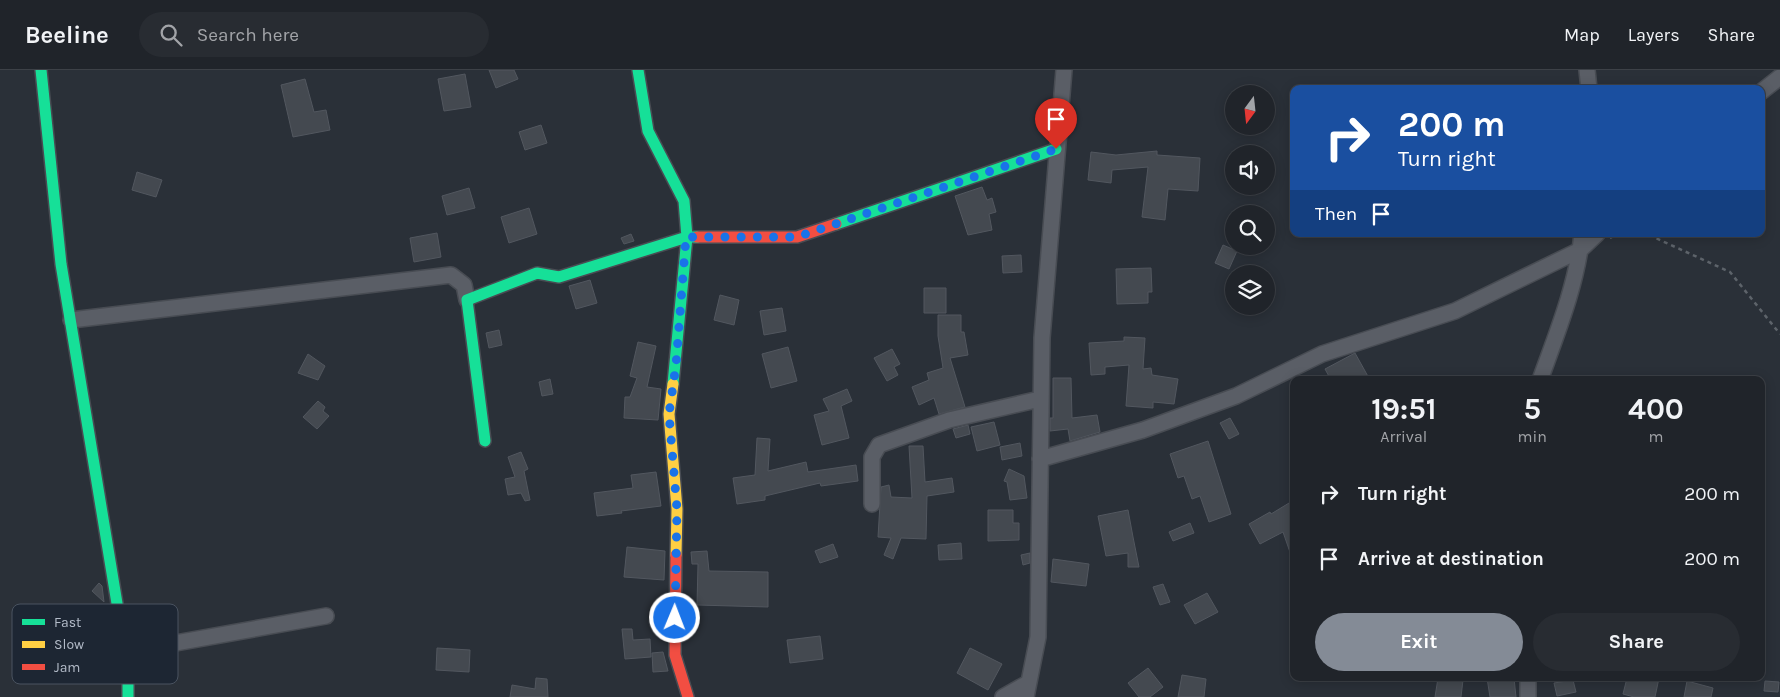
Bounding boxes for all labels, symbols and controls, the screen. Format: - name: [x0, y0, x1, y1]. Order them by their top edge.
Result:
- search box: [139, 12, 489, 57]
- text: Beeline: [25, 21, 109, 49]
- icon: search: [157, 21, 185, 49]
- text: Search here: [197, 24, 299, 46]
- text: Map: [1564, 24, 1600, 46]
- text: Layers: [1628, 24, 1680, 46]
- text: Share: [1708, 24, 1755, 46]
- north arrow: [1225, 85, 1275, 135]
- map controls: [1225, 85, 1275, 315]
- pin: [1035, 98, 1077, 149]
- text: 200 m: [1398, 104, 1506, 145]
- icon: arrive: [1042, 105, 1070, 133]
- icon: right: [1315, 105, 1380, 170]
- button: sound: [1225, 145, 1275, 195]
- text: Turn right: [1398, 146, 1496, 172]
- icon: arrive: [1367, 200, 1395, 228]
- text: Then: [1315, 203, 1357, 225]
- button: search: [1225, 205, 1275, 255]
- button: layers: [1225, 265, 1275, 315]
- text: 19:51: [1371, 391, 1436, 427]
- text: 5: [1523, 391, 1541, 427]
- text: 400: [1628, 391, 1684, 427]
- text: Arrival: [1380, 427, 1427, 446]
- text: min: [1518, 427, 1547, 446]
- text: m: [1648, 427, 1663, 446]
- icon: right: [1315, 480, 1343, 508]
- text: Turn right: [1358, 483, 1447, 505]
- text: 200 m: [1684, 483, 1740, 505]
- icon: arrive: [1315, 545, 1343, 573]
- text: Arrive at destination: [1358, 548, 1544, 570]
- text: 200 m: [1684, 548, 1740, 570]
- position arrow: [648, 591, 700, 643]
- legend: [12, 604, 178, 684]
- button: Exit: [1315, 613, 1523, 671]
- button: Share: [1533, 613, 1740, 671]
- text: Fast: [54, 614, 81, 631]
- text: Slow: [54, 636, 84, 653]
- text: Jam: [54, 659, 80, 676]

